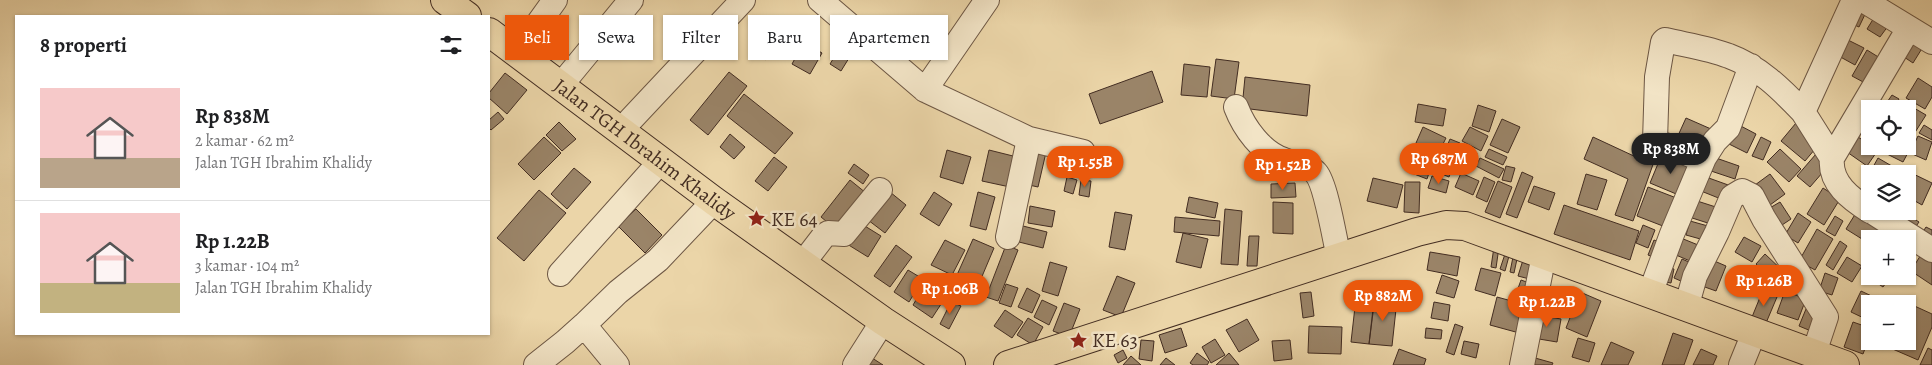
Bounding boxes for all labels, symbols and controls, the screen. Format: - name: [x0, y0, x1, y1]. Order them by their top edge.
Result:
- chip: Beli: [505, 15, 569, 60]
- chip: Sewa: [579, 15, 653, 60]
- chip: Filter: [663, 15, 738, 60]
- chip: Baru: [748, 15, 820, 60]
- chip: Apartemen: [830, 15, 948, 60]
- text: 8 properti: [40, 31, 127, 59]
- icon: filters: [437, 31, 465, 59]
- street label: Jalan TGH Ibrahim Khalidy: [548, 72, 743, 227]
- map controls: [1861, 100, 1916, 350]
- button: locate: [1861, 100, 1916, 155]
- text: Rp 838M: [195, 102, 270, 130]
- icon: home: [80, 108, 140, 168]
- text: 2 kamar · 62 m²: [195, 130, 294, 152]
- pin: Rp 838M: [1625, 132, 1717, 175]
- text: Rp 838M: [1642, 138, 1700, 160]
- pin: Rp 687M: [1393, 142, 1485, 185]
- pin: Rp 1.55B: [1033, 146, 1137, 188]
- pin: Rp 1.52B: [1231, 148, 1335, 191]
- text: Rp 687M: [1411, 148, 1467, 170]
- text: Rp 1.55B: [1057, 151, 1113, 173]
- text: Jalan TGH Ibrahim Khalidy: [195, 152, 372, 174]
- text: Rp 1.52B: [1255, 154, 1311, 176]
- button: layers: [1861, 165, 1916, 220]
- place label: KE 64: [771, 206, 818, 233]
- place icon: KE 64: [747, 209, 767, 229]
- text: Rp 1.22B: [195, 227, 270, 255]
- button: +: [1861, 230, 1916, 285]
- icon: home: [80, 233, 140, 293]
- text: 3 kamar · 104 m²: [195, 255, 299, 277]
- pin: Rp 1.26B: [1712, 264, 1816, 307]
- text: Rp 1.26B: [1736, 270, 1792, 292]
- pin: Rp 1.06B: [898, 272, 1002, 315]
- text: Jalan TGH Ibrahim Khalidy: [195, 277, 372, 299]
- text: Rp 1.06B: [922, 278, 979, 300]
- pin: Rp 882M: [1337, 280, 1429, 322]
- text: Rp 882M: [1354, 285, 1412, 307]
- pin: Rp 1.22B: [1495, 286, 1599, 328]
- text: Rp 1.22B: [1519, 291, 1575, 313]
- button: −: [1861, 295, 1916, 350]
- place label: KE 63: [1092, 327, 1138, 354]
- place icon: KE 63: [1068, 330, 1088, 350]

